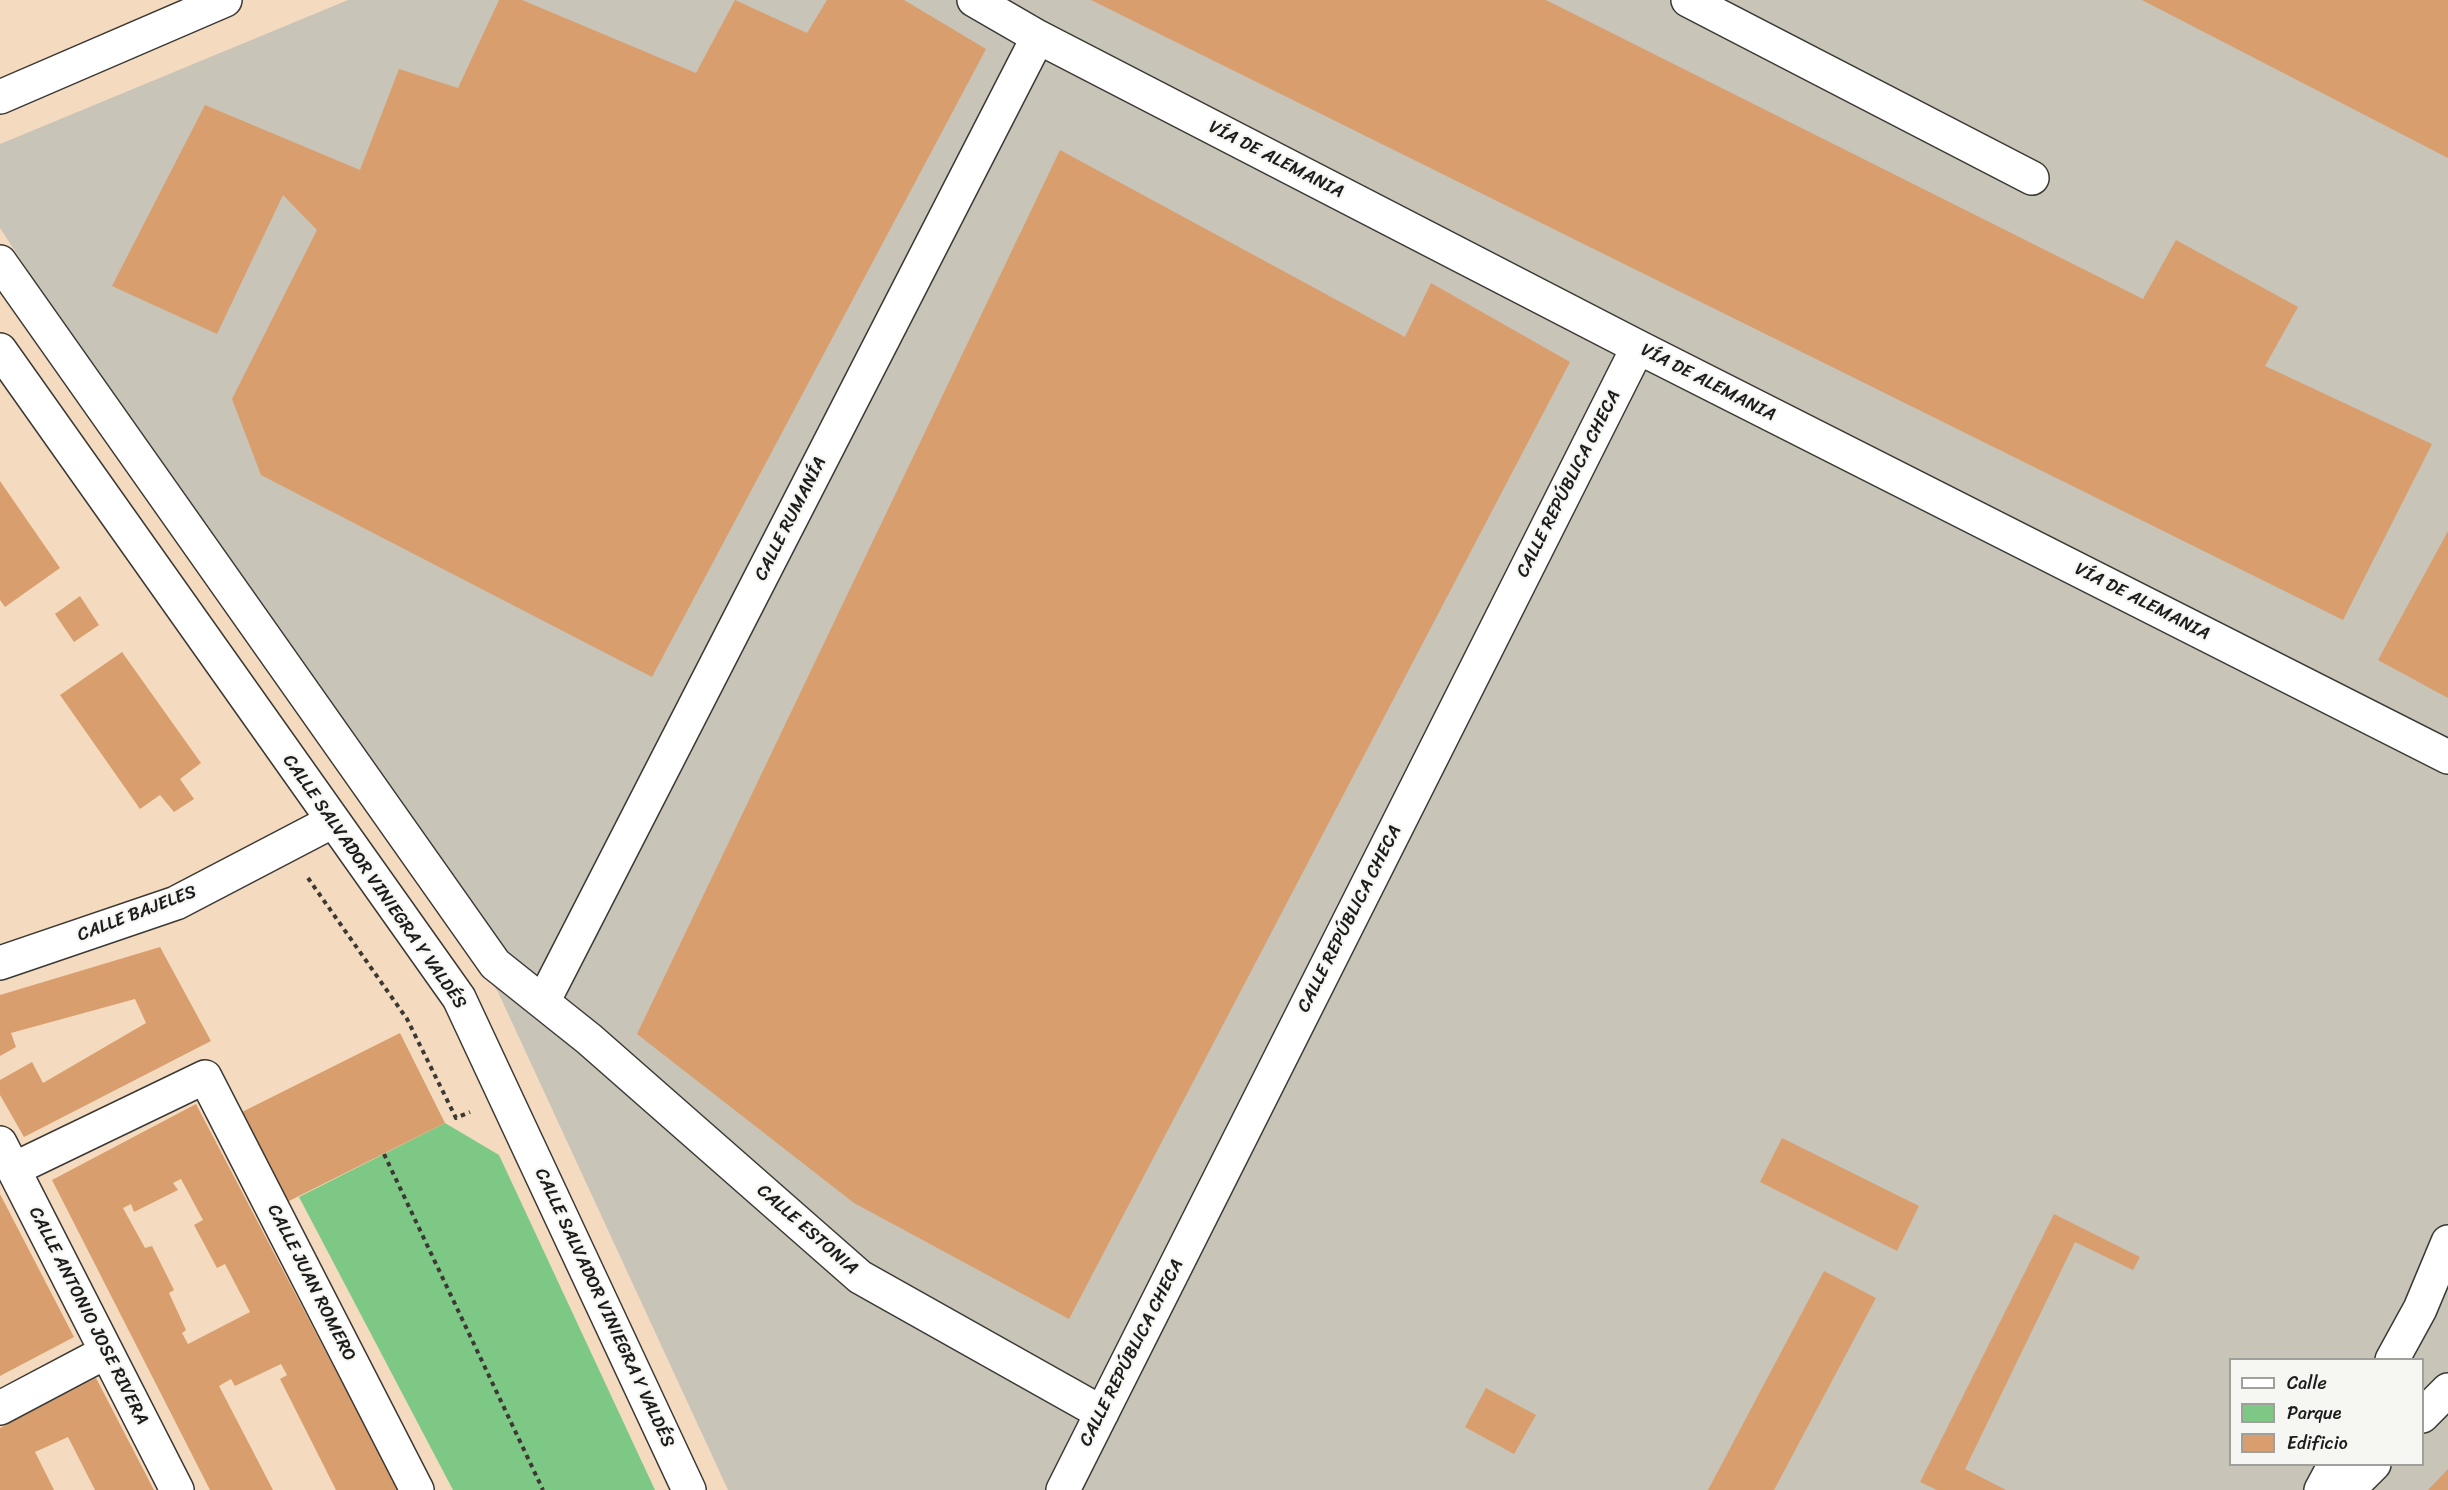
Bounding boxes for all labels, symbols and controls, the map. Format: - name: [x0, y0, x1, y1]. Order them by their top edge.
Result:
- street label: VÍA DE ALEMANIA: [1205, 117, 1347, 203]
- street label: VÍA DE ALEMANIA: [1637, 340, 1779, 426]
- street label: CALLE REPÚBLICA CHECA: [1512, 387, 1626, 581]
- street label: CALLE RUMANÍA: [751, 454, 831, 584]
- street label: VÍA DE ALEMANIA: [2071, 559, 2213, 645]
- street label: CALLE SALVADOR VINIEGRA Y VALDÉS: [277, 751, 471, 1013]
- street label: CALLE REPÚBLICA CHECA: [1293, 822, 1407, 1016]
- street label: CALLE BAJELES: [75, 881, 199, 947]
- street label: CALLE SALVADOR VINIEGRA Y VALDÉS: [530, 1165, 678, 1451]
- street label: CALLE ESTONIA: [752, 1180, 862, 1280]
- street label: CALLE JUAN ROMERO: [262, 1201, 360, 1365]
- street label: CALLE ANTONIO JOSE RIVERA: [24, 1203, 152, 1429]
- street label: CALLE REPÚBLICA CHECA: [1075, 1256, 1189, 1450]
- legend: [2229, 1358, 2424, 1466]
- text: Calle: [2287, 1367, 2327, 1399]
- text: Parque: [2287, 1397, 2341, 1429]
- text: Edificio: [2287, 1427, 2348, 1459]

